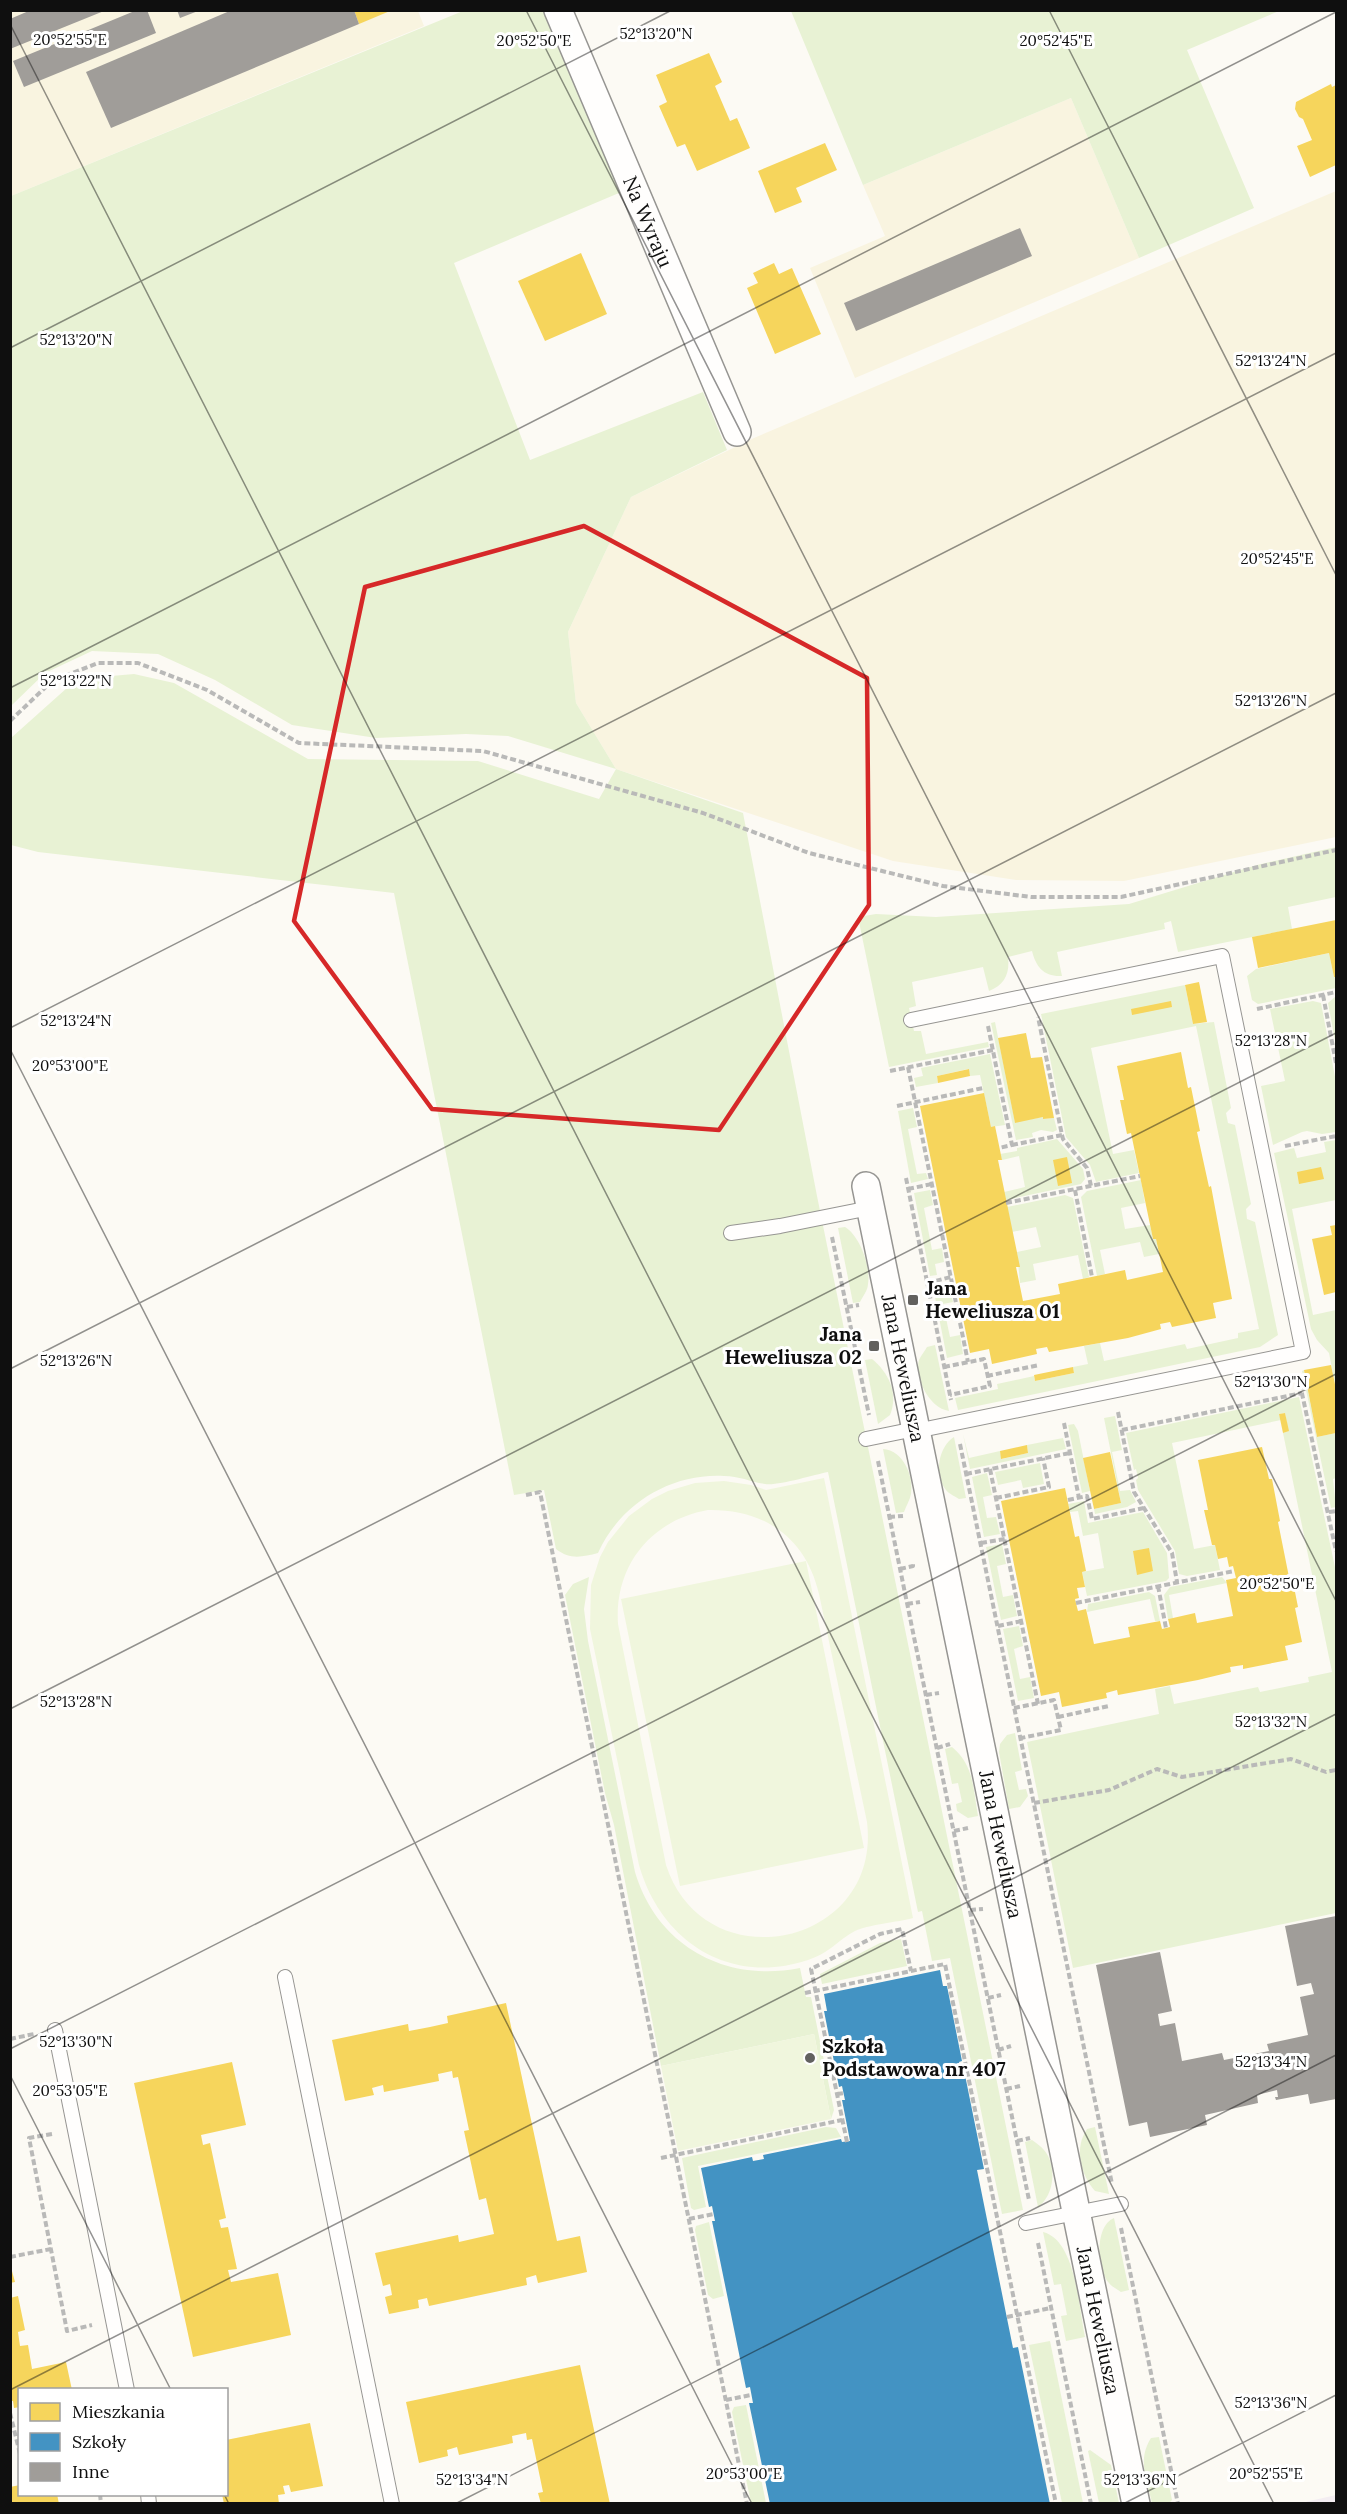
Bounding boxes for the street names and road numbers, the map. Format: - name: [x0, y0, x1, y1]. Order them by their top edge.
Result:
- street label: Na Wyraju: [618, 172, 679, 271]
- street label: Jana Heweliusza: [876, 1291, 931, 1444]
- street label: Jana Heweliusza: [974, 1767, 1029, 1921]
- street label: Jana Heweliusza: [1071, 2243, 1126, 2397]

